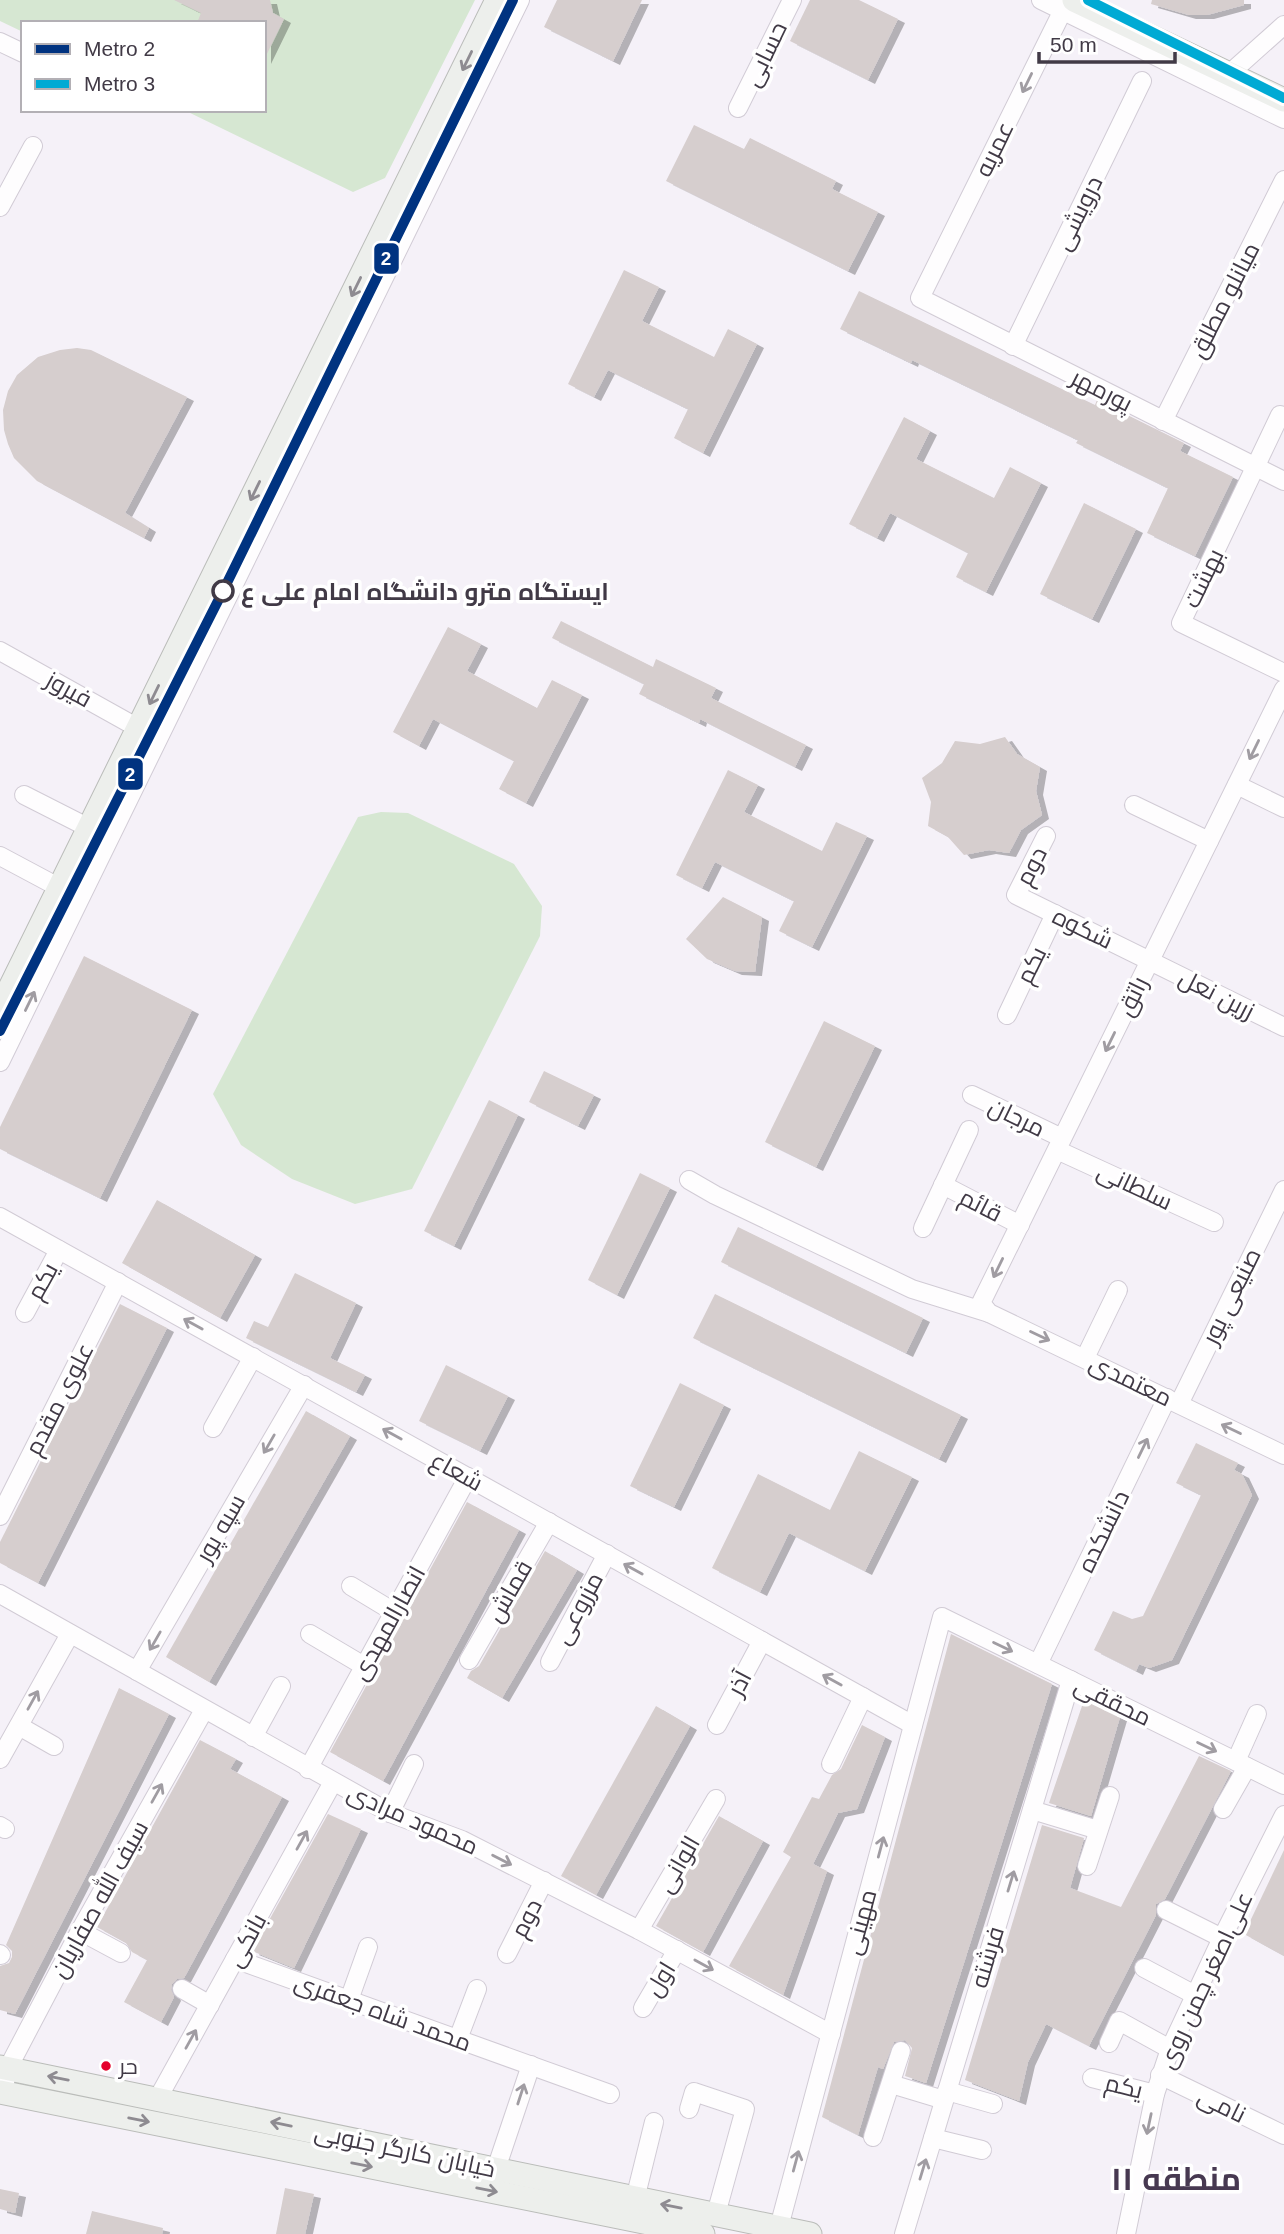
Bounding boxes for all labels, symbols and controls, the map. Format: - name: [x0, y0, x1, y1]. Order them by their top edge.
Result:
- street label: حسابی: [738, 17, 793, 91]
- legend: [21, 21, 266, 112]
- scale bar: [1039, 21, 1176, 65]
- text: 50 m: [1050, 33, 1097, 56]
- text: Metro 2: [84, 37, 155, 60]
- one-way arrow: [460, 50, 473, 71]
- text: Metro 3: [84, 72, 155, 95]
- one-way arrow: [1019, 72, 1033, 93]
- street label: عمریه: [969, 117, 1019, 181]
- street label: درویشی: [1048, 171, 1108, 255]
- street label: میانلو مطلق: [1183, 238, 1266, 363]
- line badge: 2: [373, 242, 400, 275]
- text: 2: [381, 248, 391, 269]
- one-way arrow: [348, 276, 362, 297]
- street label: پورمهر: [1064, 362, 1138, 420]
- one-way arrow: [248, 480, 261, 501]
- street label: بهشت: [1177, 544, 1230, 612]
- place label: ایستگاه مترو دانشگاه امام علی ع: [241, 578, 609, 608]
- marker: ایستگاه مترو دانشگاه امام علی ع: [212, 580, 234, 602]
- street label: فیروز: [40, 665, 97, 712]
- one-way arrow: [147, 684, 161, 705]
- one-way arrow: [1246, 739, 1260, 760]
- line badge: 2: [117, 757, 144, 791]
- text: 2: [125, 764, 135, 785]
- street label: دوم: [1010, 842, 1055, 891]
- street label: شکوه: [1049, 902, 1117, 954]
- street label: یکم: [1011, 941, 1054, 989]
- street label: زرین نعل: [1174, 964, 1259, 1025]
- street label: راتق: [1111, 972, 1155, 1021]
- one-way arrow: [24, 991, 37, 1012]
- one-way arrow: [1102, 1031, 1116, 1052]
- street label: مرجان: [984, 1092, 1049, 1143]
- street label: سلطانی: [1093, 1157, 1177, 1216]
- street label: قائم: [954, 1183, 1007, 1230]
- street label: صنیعی پور: [1195, 1244, 1269, 1352]
- street label: یکم: [21, 1257, 66, 1306]
- one-way arrow: [991, 1257, 1005, 1278]
- one-way arrow: [183, 1317, 204, 1330]
- one-way arrow: [1029, 1330, 1050, 1344]
- street label: علوی مقدم: [19, 1338, 101, 1461]
- street label: معتمدی: [1085, 1349, 1177, 1412]
- one-way arrow: [1221, 1422, 1242, 1435]
- one-way arrow: [382, 1427, 403, 1440]
- one-way arrow: [262, 1434, 276, 1454]
- one-way arrow: [1137, 1438, 1150, 1459]
- street label: شعاع: [425, 1446, 488, 1499]
- street label: دانشکده: [1072, 1486, 1134, 1576]
- street label: سپه پور: [189, 1489, 253, 1570]
- street label: قماش: [481, 1555, 538, 1627]
- street label: انصارالمهدی: [346, 1561, 431, 1685]
- one-way arrow: [624, 1562, 644, 1576]
- street label: مزروعی: [548, 1567, 609, 1649]
- one-way arrow: [147, 1630, 161, 1650]
- one-way arrow: [992, 1640, 1013, 1654]
- street label: آذر: [720, 1665, 757, 1702]
- street label: محققی: [1070, 1671, 1156, 1732]
- one-way arrow: [822, 1673, 843, 1686]
- one-way arrow: [27, 1690, 40, 1711]
- one-way arrow: [1196, 1741, 1217, 1755]
- street label: محمود مرادی: [343, 1778, 483, 1861]
- one-way arrow: [151, 1783, 164, 1804]
- street label: سیف الله صفاریان: [43, 1815, 154, 1983]
- one-way arrow: [295, 1830, 309, 1850]
- street label: الوانی: [651, 1831, 706, 1898]
- one-way arrow: [875, 1836, 888, 1858]
- one-way arrow: [491, 1854, 512, 1867]
- one-way arrow: [1005, 1870, 1018, 1892]
- street label: مهینی: [838, 1886, 883, 1958]
- street label: علی‌اصغر چمن روی: [1152, 1887, 1261, 2074]
- street label: دوم: [505, 1894, 550, 1943]
- street label: بانکی: [220, 1909, 272, 1972]
- street label: فرشته: [965, 1923, 1009, 1991]
- street label: اول: [639, 1957, 682, 2002]
- one-way arrow: [693, 1958, 714, 1972]
- street label: محمد شاه جعفری: [291, 1968, 475, 2057]
- one-way arrow: [184, 2029, 198, 2049]
- place label: حر: [117, 2054, 138, 2079]
- marker: حر: [99, 2059, 113, 2073]
- street label: یکم: [1102, 2068, 1146, 2107]
- one-way arrow: [47, 2071, 70, 2085]
- street label: نامی: [1193, 2082, 1250, 2129]
- one-way arrow: [515, 2083, 528, 2105]
- one-way arrow: [1141, 2112, 1155, 2135]
- one-way arrow: [127, 2113, 150, 2127]
- one-way arrow: [270, 2117, 293, 2131]
- street label: خیابان کارگر جنوبی: [312, 2118, 498, 2183]
- one-way arrow: [791, 2151, 804, 2173]
- one-way arrow: [918, 2158, 931, 2180]
- one-way arrow: [350, 2159, 373, 2172]
- district label: منطقه ۱۱: [1111, 2161, 1241, 2197]
- one-way arrow: [475, 2184, 498, 2198]
- one-way arrow: [660, 2198, 683, 2212]

